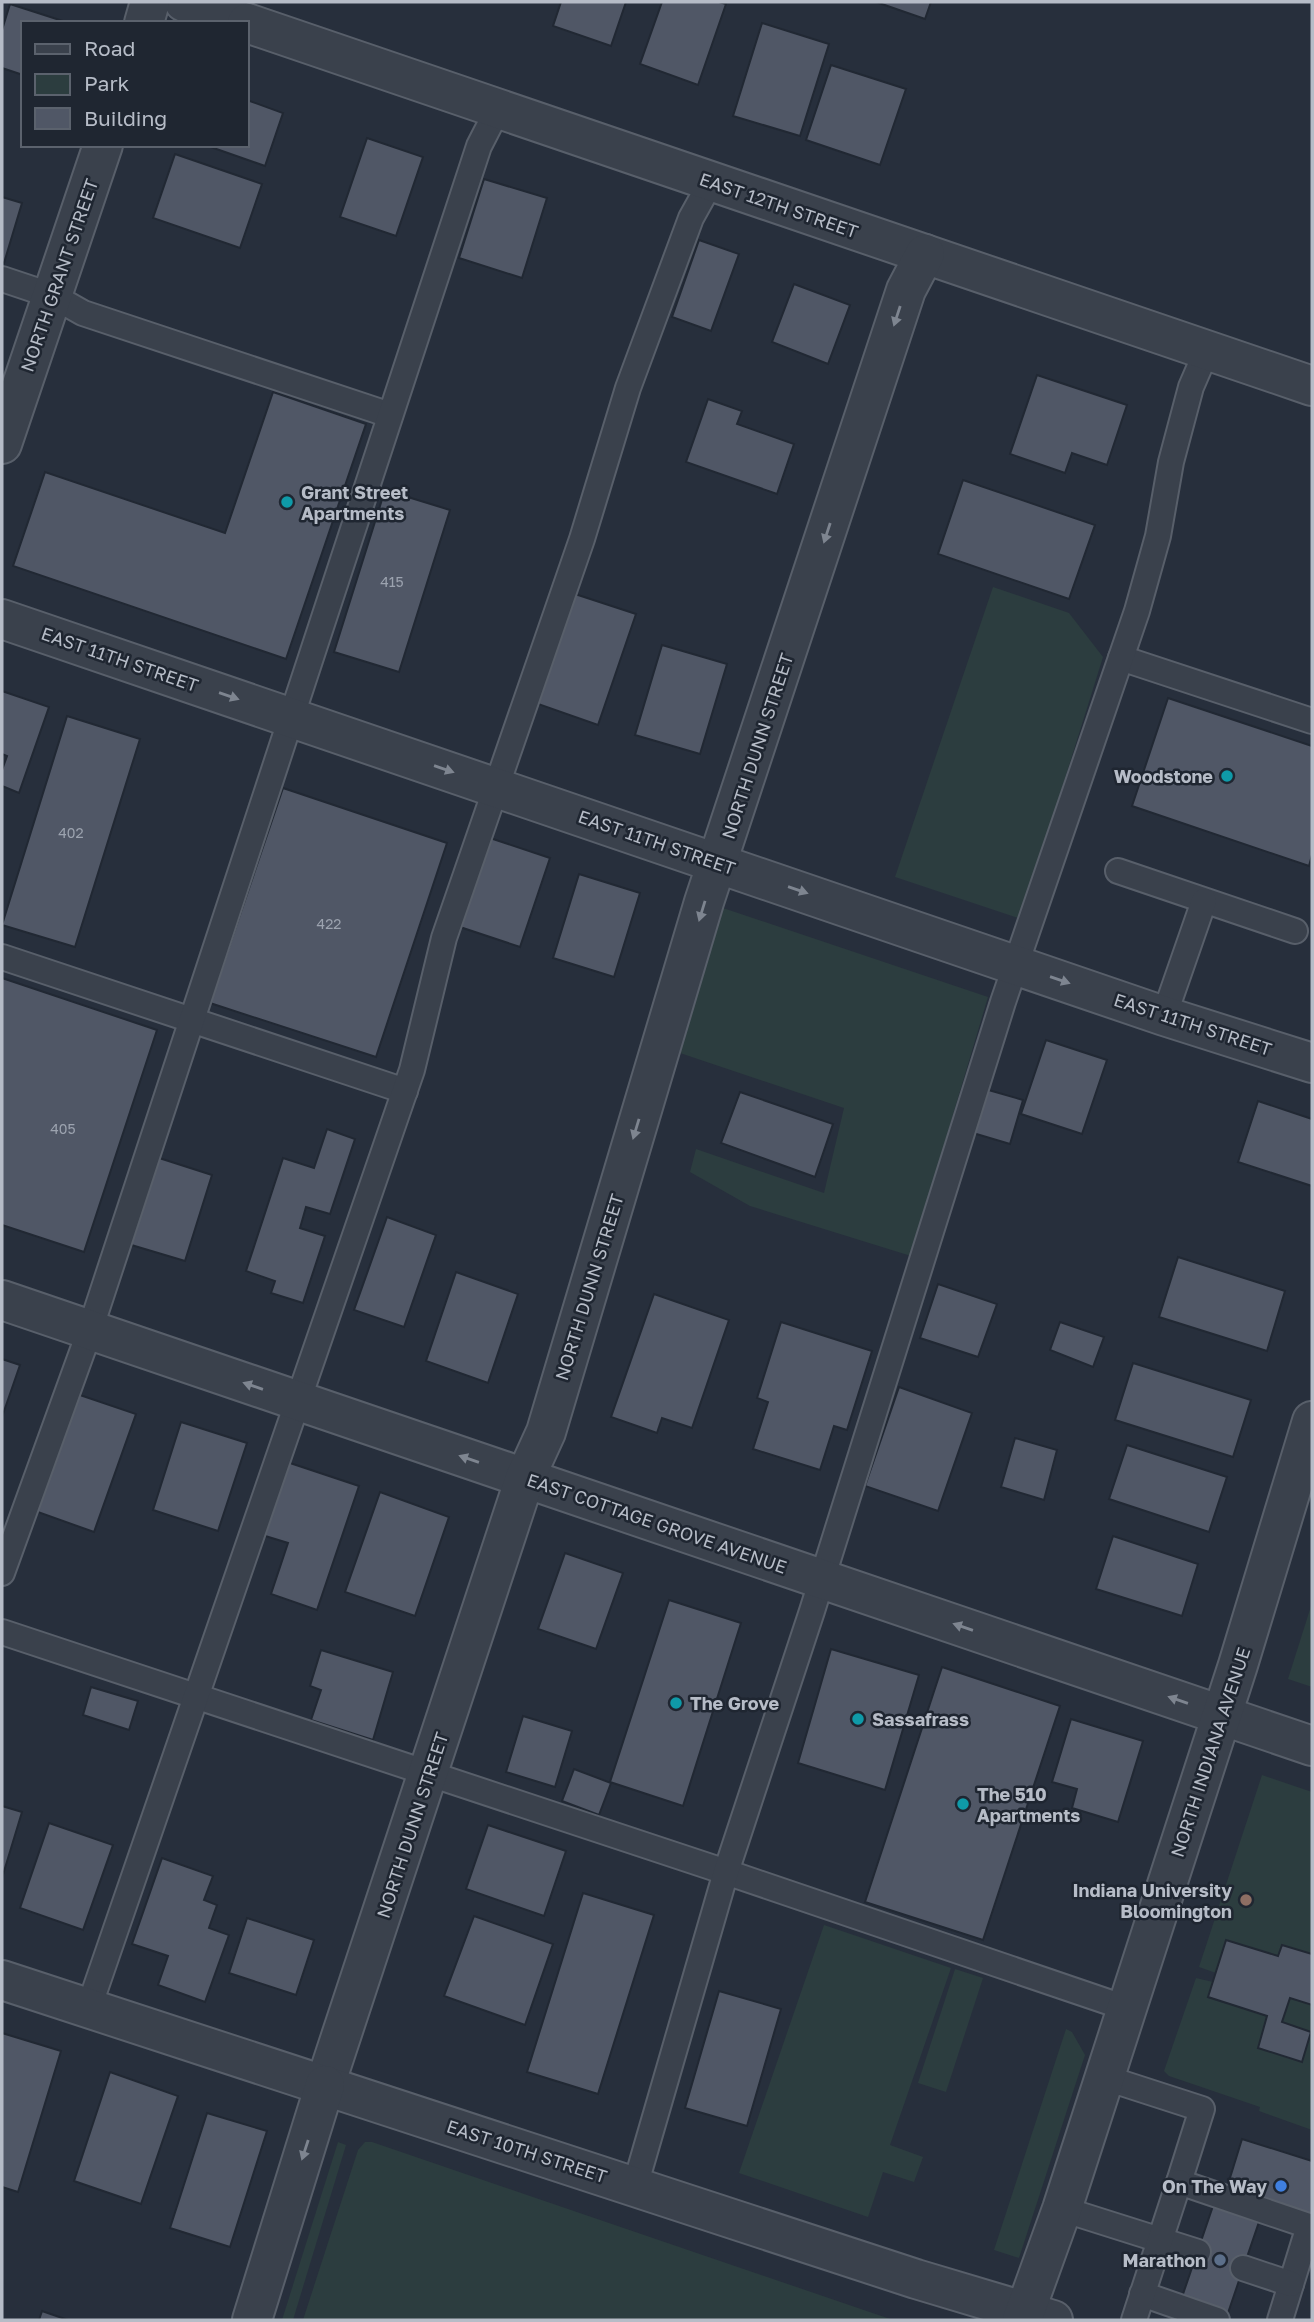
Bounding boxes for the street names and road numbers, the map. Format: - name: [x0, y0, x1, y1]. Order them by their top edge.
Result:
- street label: EAST 12TH STREET: [697, 168, 861, 242]
- street label: NORTH GRANT STREET: [16, 176, 102, 374]
- street label: EAST 11TH STREET: [39, 622, 201, 696]
- street label: NORTH DUNN STREET: [717, 650, 797, 842]
- street label: EAST 11TH STREET: [576, 805, 738, 879]
- street label: EAST 11TH STREET: [1111, 988, 1275, 1060]
- street label: NORTH DUNN STREET: [550, 1191, 628, 1383]
- street label: EAST COTTAGE GROVE AVENUE: [524, 1468, 790, 1578]
- street label: NORTH INDIANA AVENUE: [1166, 1644, 1254, 1860]
- street label: NORTH DUNN STREET: [372, 1729, 452, 1921]
- street label: EAST 10TH STREET: [444, 2115, 610, 2187]

